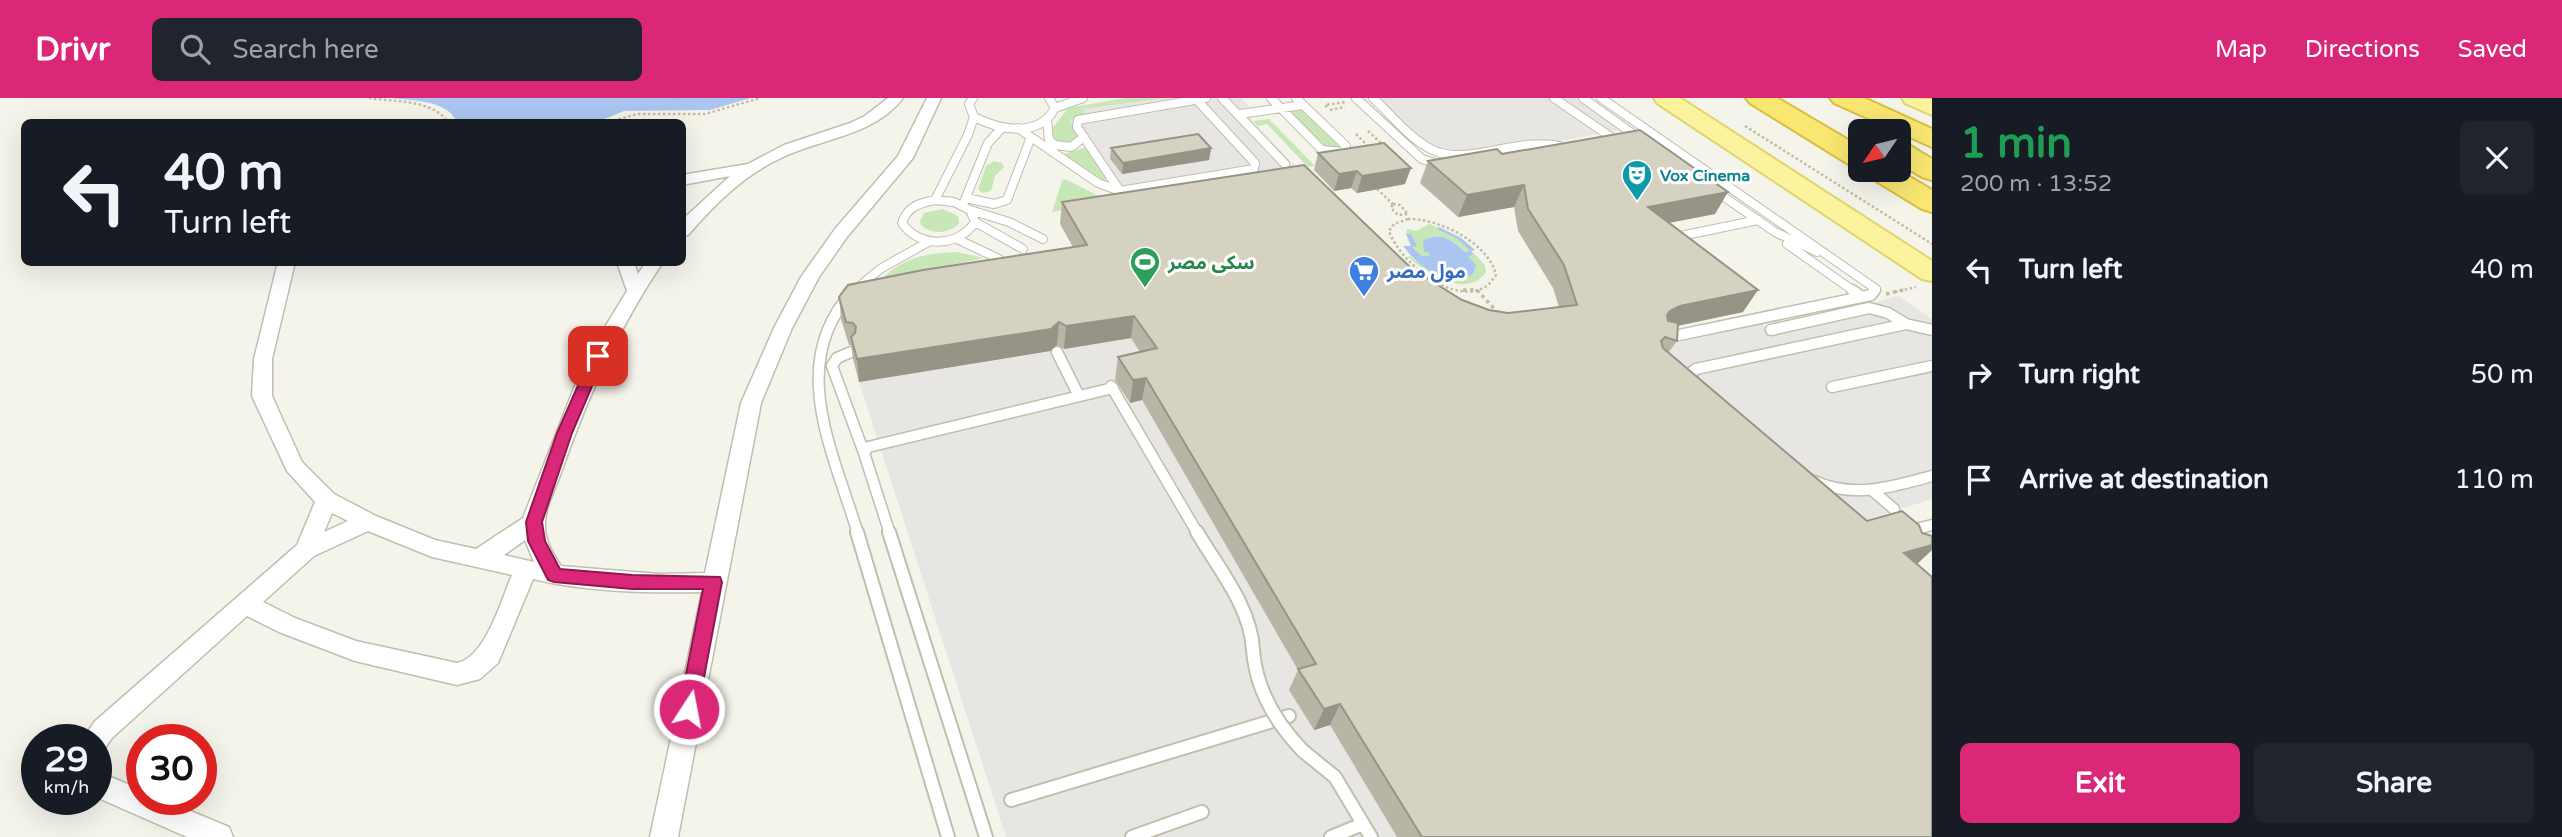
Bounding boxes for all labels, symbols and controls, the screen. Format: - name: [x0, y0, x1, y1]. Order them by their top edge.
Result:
- search box: [152, 18, 642, 81]
- text: Drivr: [35, 30, 110, 69]
- icon: search: [176, 30, 214, 68]
- text: Search here: [232, 34, 379, 65]
- text: Map: [2215, 35, 2267, 64]
- text: Directions: [2305, 35, 2420, 64]
- text: Saved: [2458, 35, 2527, 64]
- text: 1 min: [1960, 118, 2072, 169]
- north arrow: [1848, 119, 1911, 182]
- map controls: [1848, 119, 1911, 182]
- button: close: [2460, 121, 2534, 195]
- text: 40 m: [164, 144, 283, 203]
- icon: left: [49, 147, 140, 238]
- theatre icon: Vox Cinema: [1620, 158, 1654, 202]
- place label: Vox Cinema: [1660, 166, 1750, 186]
- text: 200 m · 13:52: [1960, 170, 2112, 198]
- text: Turn left: [164, 204, 291, 242]
- sports icon: سكى مصر: [1128, 245, 1162, 289]
- icon: left: [1960, 251, 1998, 289]
- place label: سكى مصر: [1167, 252, 1255, 274]
- supermarket icon: مول مصر: [1347, 254, 1381, 298]
- text: Turn left: [2019, 254, 2122, 285]
- text: 40 m: [2471, 254, 2534, 285]
- place label: مول مصر: [1386, 261, 1466, 283]
- pin: [568, 326, 628, 386]
- icon: arrive: [579, 337, 617, 375]
- icon: right: [1960, 356, 1998, 394]
- text: Turn right: [2019, 359, 2140, 390]
- text: 50 m: [2471, 359, 2534, 390]
- icon: arrive: [1960, 461, 1998, 499]
- text: Arrive at destination: [2019, 464, 2269, 495]
- text: 110 m: [2454, 464, 2534, 495]
- position arrow: [652, 672, 726, 746]
- speed limit sign: 30: [126, 724, 217, 815]
- text: 29: [45, 739, 88, 781]
- button: Exit: [1960, 743, 2240, 823]
- button: Share: [2254, 743, 2534, 823]
- text: km/h: [44, 776, 89, 798]

